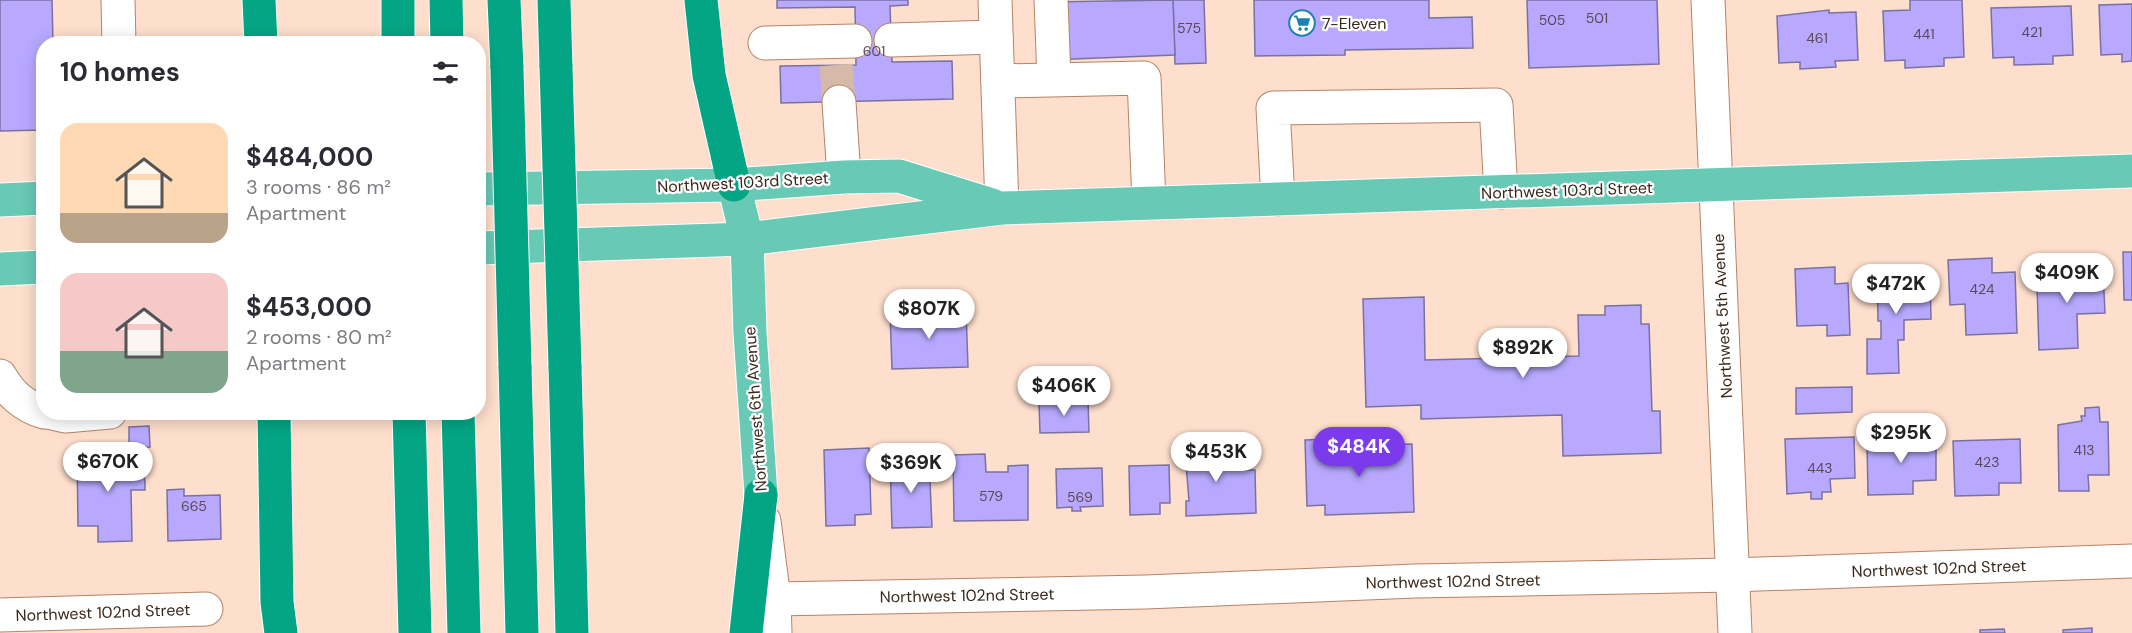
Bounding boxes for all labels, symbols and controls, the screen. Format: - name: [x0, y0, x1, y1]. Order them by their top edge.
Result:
- supermarket icon: 7-Eleven: [1287, 8, 1317, 38]
- house number: 501: [1586, 9, 1608, 27]
- house number: 505: [1539, 11, 1565, 29]
- place label: 7-Eleven: [1322, 13, 1386, 34]
- house number: 575: [1177, 19, 1201, 37]
- house number: 421: [2022, 23, 2042, 41]
- house number: 441: [1913, 25, 1935, 43]
- house number: 461: [1806, 29, 1828, 47]
- house number: 601: [863, 42, 885, 60]
- text: 10 homes: [60, 55, 180, 89]
- icon: filters: [429, 56, 462, 89]
- text: $484,000: [246, 140, 373, 174]
- icon: home: [108, 147, 180, 219]
- street label: Northwest 103rd Street: [657, 168, 829, 197]
- text: 3 rooms · 86 m²: [246, 174, 391, 200]
- street label: Northwest 103rd Street: [1481, 177, 1653, 204]
- text: Apartment: [246, 200, 346, 226]
- street label: Northwest 5th Avenue: [1708, 233, 1737, 399]
- pin: $409K: [2025, 253, 2109, 304]
- text: $409K: [2035, 259, 2099, 285]
- pin: $472K: [1854, 264, 1938, 315]
- text: $472K: [1866, 270, 1926, 296]
- house number: 424: [1970, 280, 1995, 298]
- pin: $807K: [887, 289, 971, 340]
- text: $453,000: [246, 290, 372, 324]
- text: $807K: [898, 295, 960, 321]
- icon: home: [108, 297, 180, 369]
- text: 2 rooms · 80 m²: [246, 324, 392, 350]
- street label: Northwest 6th Avenue: [739, 326, 772, 492]
- pin: $892K: [1481, 328, 1565, 379]
- text: $892K: [1492, 334, 1554, 360]
- text: Apartment: [246, 350, 346, 376]
- pin: $406K: [1022, 366, 1106, 417]
- text: $406K: [1032, 372, 1096, 398]
- pin: $295K: [1859, 413, 1943, 464]
- text: $295K: [1870, 419, 1932, 445]
- pin: $484K: [1317, 427, 1401, 478]
- pin: $453K: [1174, 432, 1258, 483]
- text: $484K: [1327, 433, 1391, 459]
- text: $453K: [1185, 438, 1247, 464]
- house number: 413: [2073, 441, 2095, 459]
- pin: $670K: [66, 442, 150, 493]
- pin: $369K: [869, 443, 953, 494]
- text: $670K: [77, 448, 139, 474]
- text: $369K: [880, 449, 942, 475]
- house number: 423: [1975, 453, 1999, 471]
- house number: 443: [1807, 459, 1833, 477]
- house number: 579: [979, 487, 1003, 505]
- house number: 569: [1067, 488, 1093, 506]
- house number: 665: [181, 497, 207, 515]
- street label: Northwest 102nd Street: [1851, 555, 2027, 582]
- street label: Northwest 102nd Street: [1365, 569, 1541, 594]
- street label: Northwest 102nd Street: [879, 583, 1055, 608]
- street label: Northwest 102nd Street: [15, 599, 191, 626]

